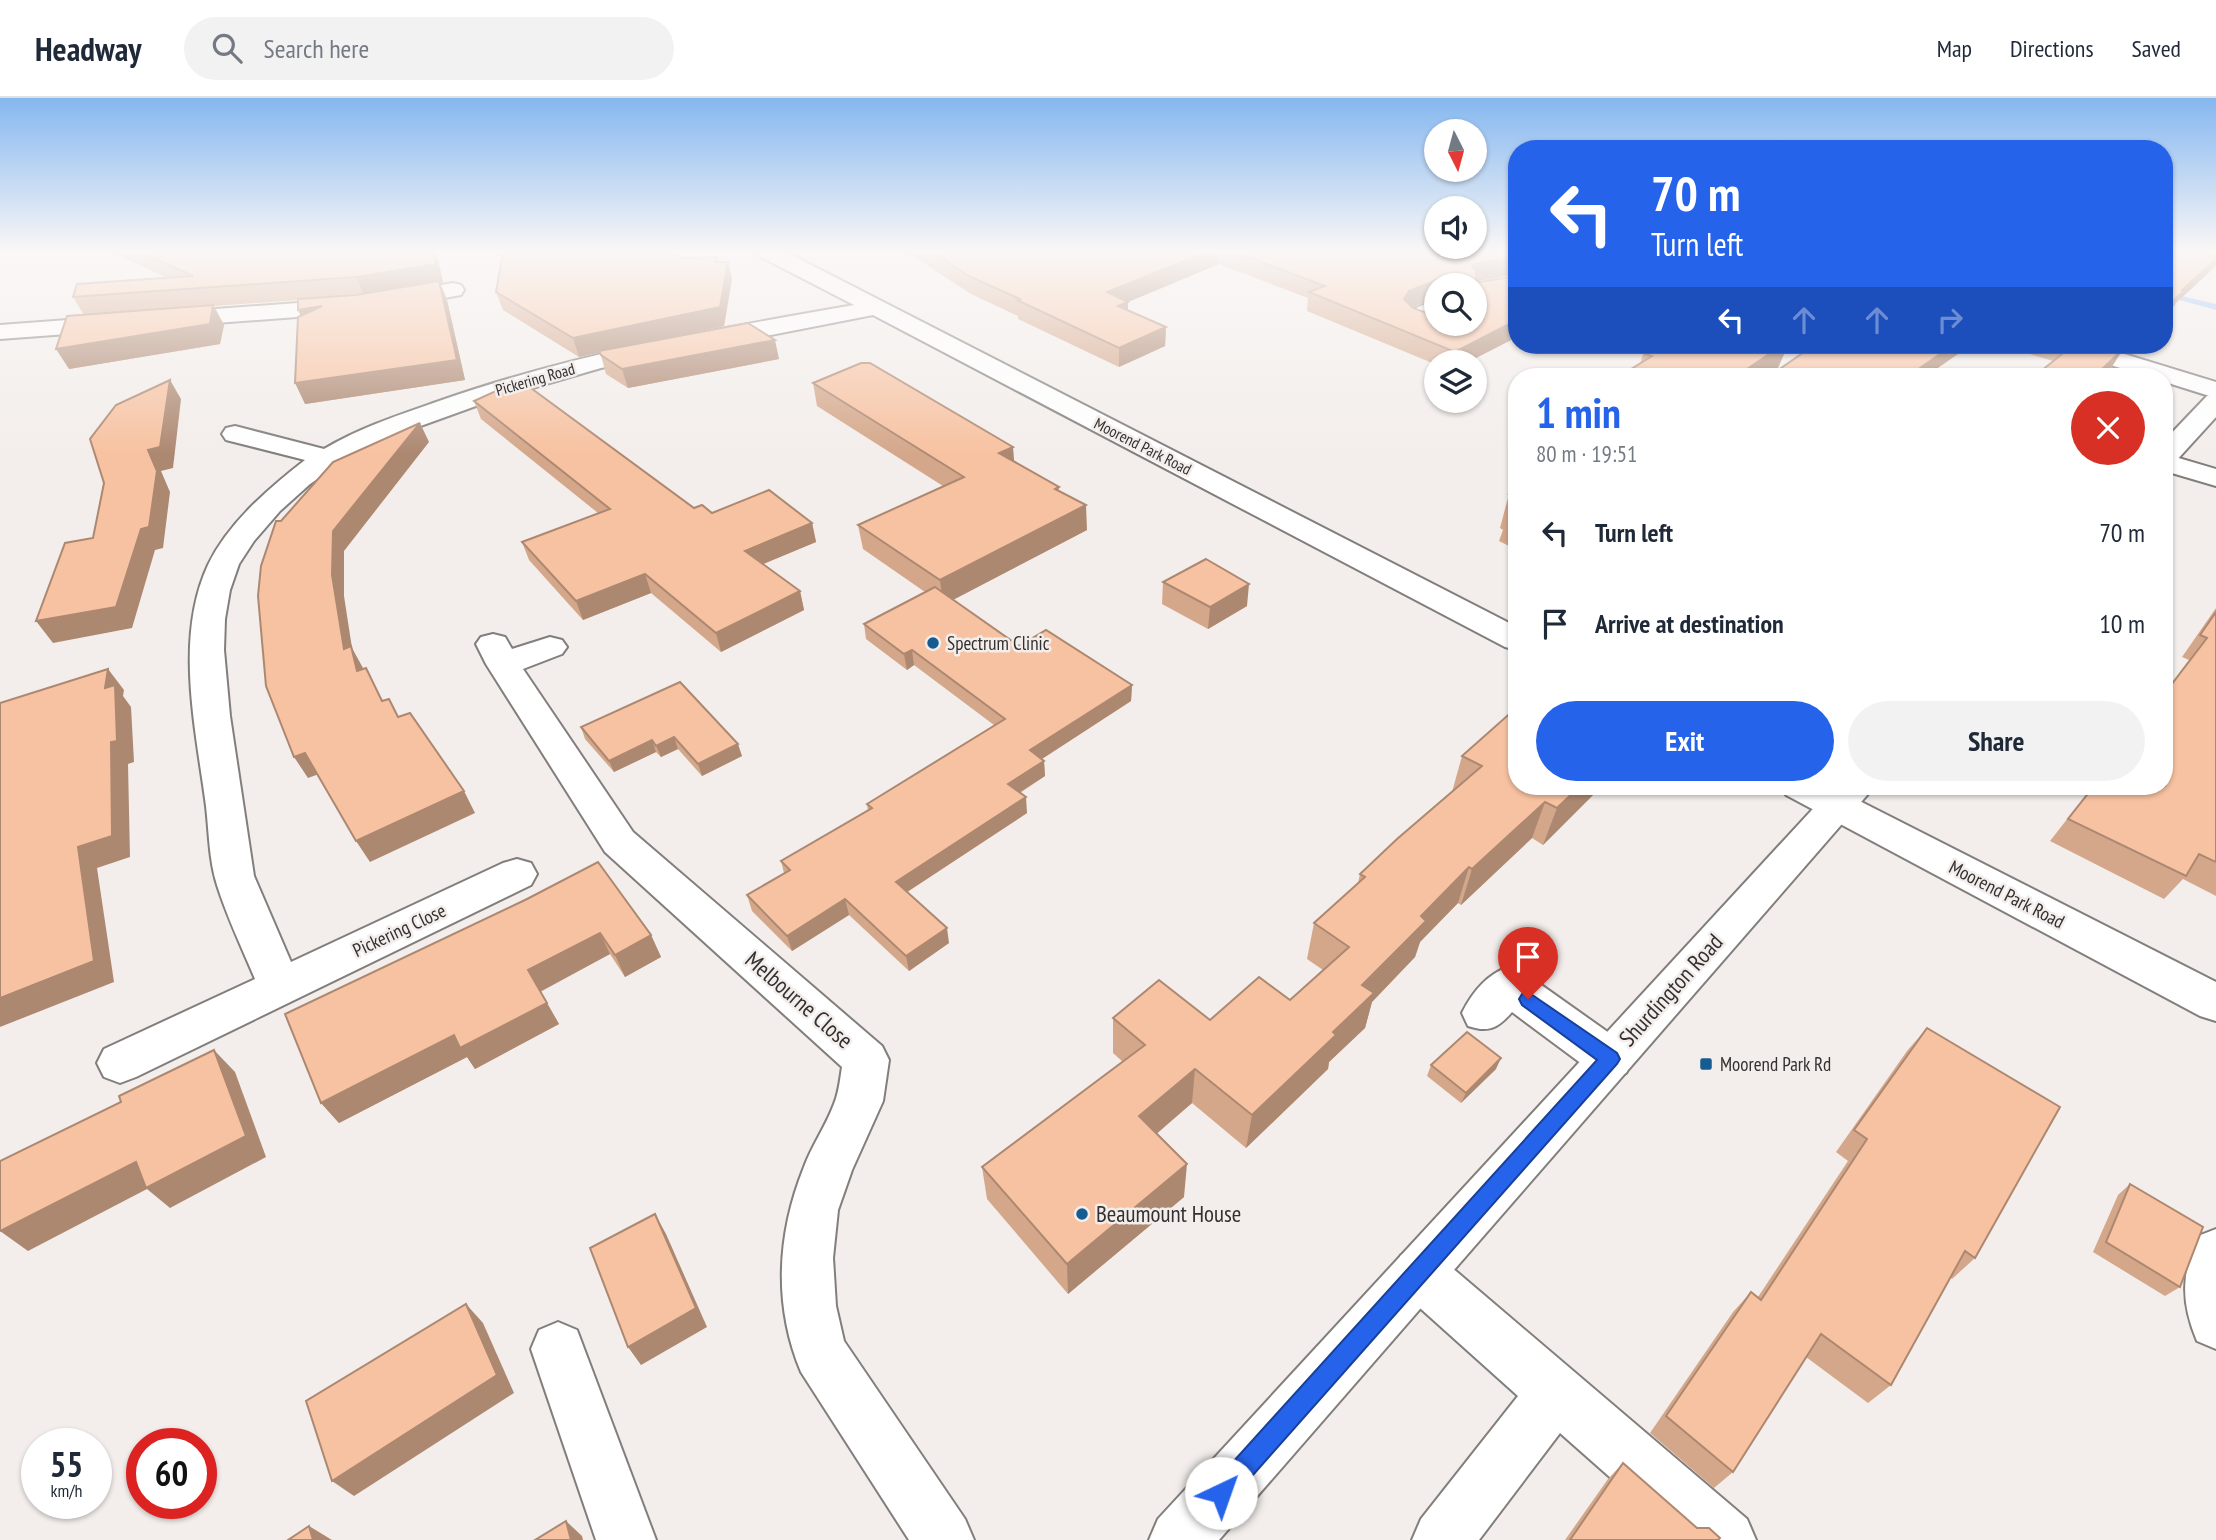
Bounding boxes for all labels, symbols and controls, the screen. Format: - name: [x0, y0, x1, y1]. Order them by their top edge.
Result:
- search box: [184, 17, 674, 80]
- text: Headway: [35, 27, 142, 70]
- icon: search: [208, 29, 246, 67]
- text: Search here: [264, 32, 369, 65]
- text: Map: [1937, 33, 1972, 64]
- text: Directions: [2010, 33, 2094, 64]
- text: Saved: [2132, 33, 2181, 64]
- north arrow: [1424, 119, 1488, 182]
- map controls: [1424, 119, 1487, 413]
- text: 70 m: [1651, 161, 1740, 225]
- icon: left: [1536, 168, 1627, 259]
- button: sound: [1424, 196, 1487, 259]
- text: Turn left: [1651, 223, 1743, 265]
- button: search: [1424, 273, 1487, 336]
- icon: left: [1712, 301, 1750, 339]
- icon: ahead: [1785, 301, 1823, 339]
- icon: ahead: [1858, 301, 1896, 339]
- icon: right: [1931, 301, 1969, 339]
- button: layers: [1424, 350, 1487, 413]
- street label: Pickering Road: [493, 358, 577, 400]
- text: 1 min: [1536, 385, 1621, 440]
- button: close: [2071, 391, 2145, 465]
- street label: Moorend Park Road: [1091, 413, 1195, 479]
- text: 80 m · 19:51: [1536, 439, 1637, 468]
- icon: left: [1536, 514, 1574, 552]
- text: Turn left: [1595, 516, 1673, 549]
- text: 70 m: [2099, 516, 2145, 549]
- icon: arrive: [1536, 605, 1574, 643]
- text: Arrive at destination: [1595, 607, 1784, 640]
- text: 10 m: [2099, 607, 2145, 640]
- place label: Spectrum Clinic: [947, 631, 1050, 655]
- marker: Spectrum Clinic: [925, 635, 941, 651]
- button: Exit: [1536, 701, 1834, 781]
- button: Share: [1848, 701, 2145, 781]
- street label: Moorend Park Road: [1945, 855, 2069, 933]
- street label: Pickering Close: [349, 898, 450, 962]
- pin: [1498, 927, 1558, 999]
- street label: Shurdington Road: [1613, 927, 1729, 1052]
- icon: arrive: [1509, 938, 1547, 976]
- street label: Melbourne Close: [740, 945, 859, 1054]
- place label: Moorend Park Rd: [1720, 1052, 1831, 1076]
- marker: Moorend Park Rd: [1698, 1056, 1714, 1072]
- place label: Beaumount House: [1096, 1199, 1241, 1228]
- marker: Beaumount House: [1074, 1206, 1090, 1222]
- speed limit sign: 60: [126, 1428, 217, 1519]
- text: 55: [50, 1441, 83, 1487]
- position arrow: [1184, 1456, 1258, 1530]
- text: km/h: [51, 1479, 82, 1502]

